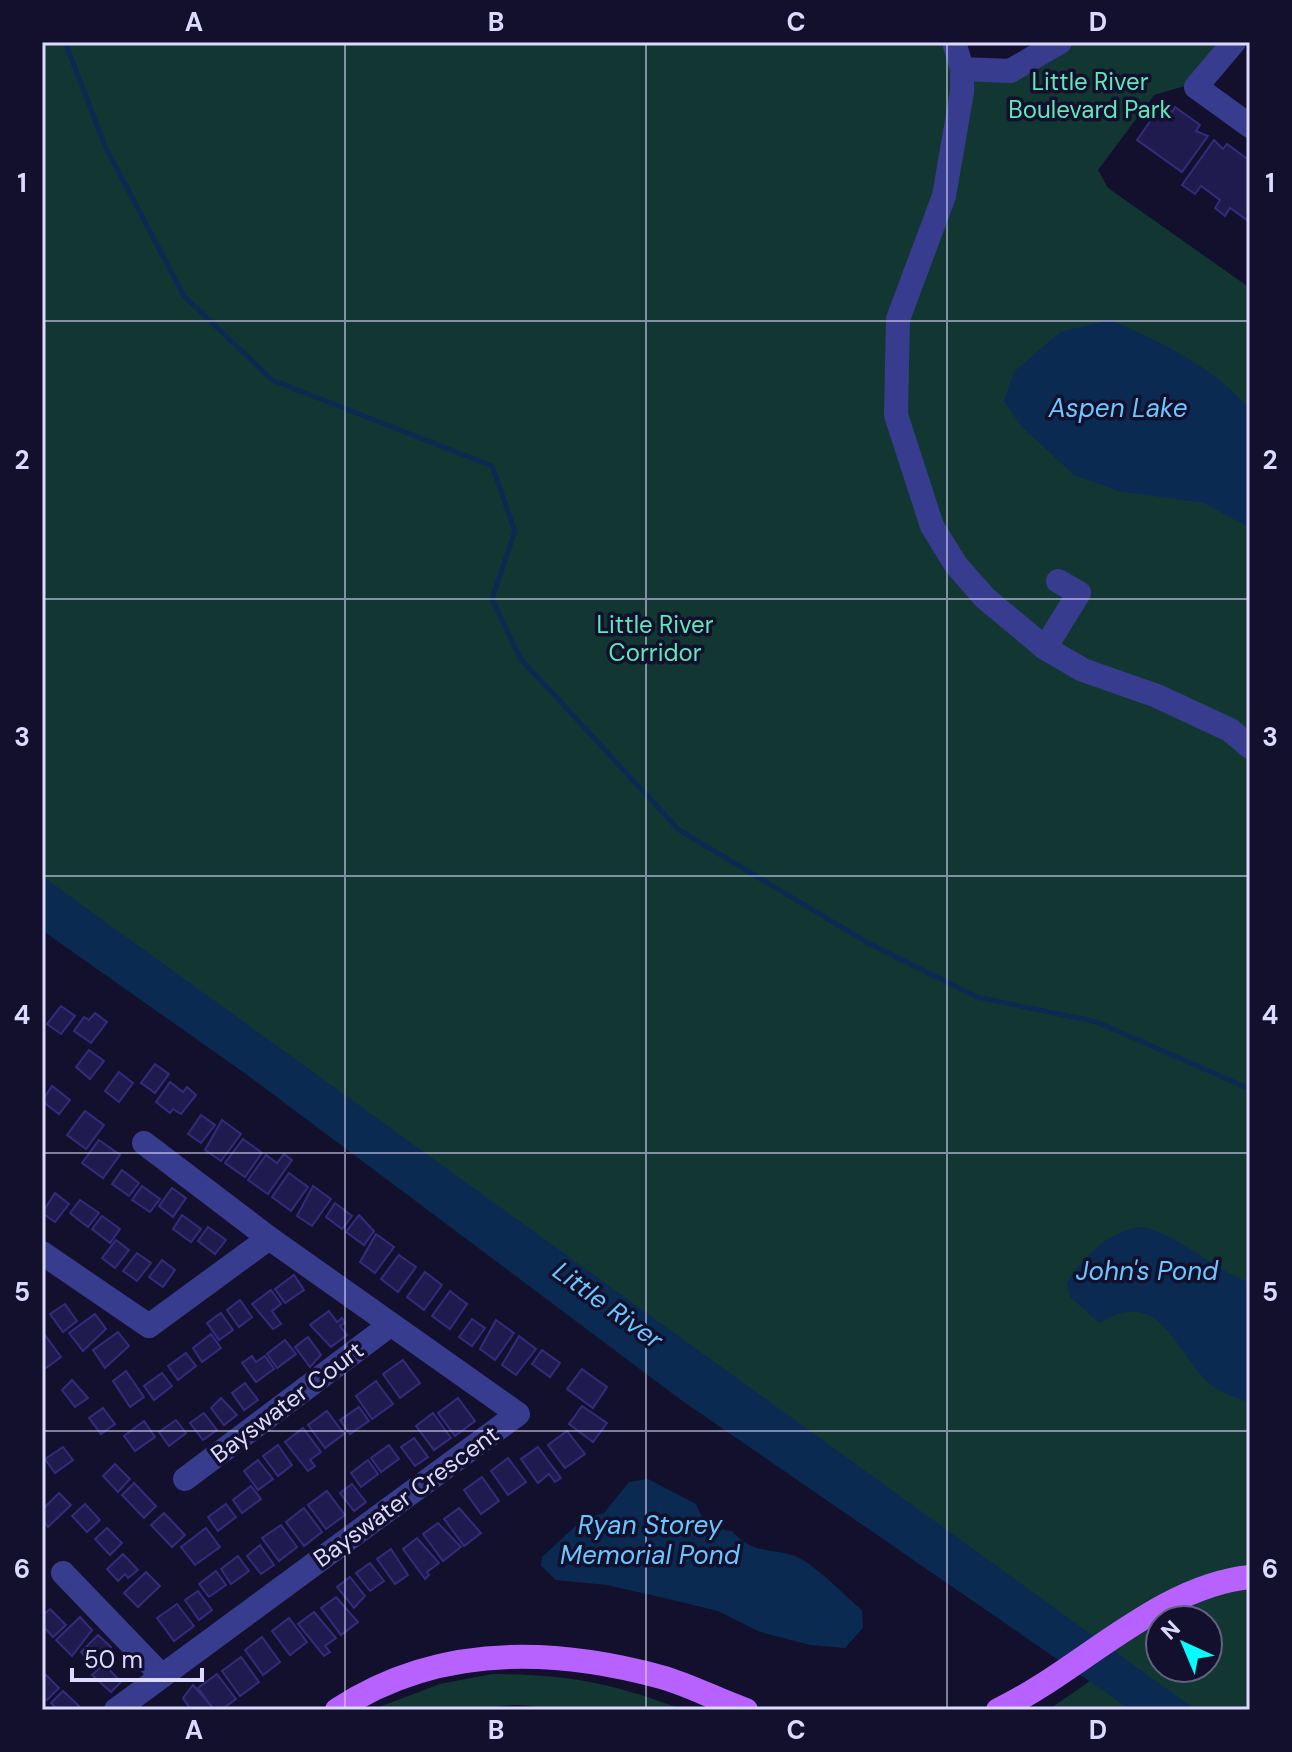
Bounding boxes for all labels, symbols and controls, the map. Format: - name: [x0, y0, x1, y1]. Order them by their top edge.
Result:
- text: A: [185, 5, 203, 39]
- text: B: [488, 5, 504, 39]
- text: C: [786, 5, 806, 39]
- text: D: [1089, 5, 1107, 39]
- park label: Little River Boulevard Park: [1008, 66, 1172, 125]
- text: 1: [17, 166, 27, 200]
- text: 1: [1265, 166, 1275, 200]
- water label: Aspen Lake: [1047, 391, 1188, 425]
- text: 2: [14, 443, 30, 477]
- text: 2: [1262, 443, 1278, 477]
- park label: Little River Corridor: [596, 609, 714, 668]
- text: 3: [14, 720, 30, 754]
- text: 3: [1262, 720, 1278, 754]
- text: 4: [14, 998, 30, 1032]
- text: 4: [1262, 998, 1278, 1032]
- water label: Little River: [546, 1254, 671, 1357]
- water label: John's Pond: [1076, 1254, 1219, 1288]
- text: 5: [14, 1275, 30, 1309]
- text: 5: [1262, 1275, 1278, 1309]
- street label: Bayswater Court: [204, 1334, 370, 1470]
- street label: Bayswater Crescent: [307, 1418, 505, 1574]
- water label: Ryan Storey Memorial Pond: [560, 1508, 741, 1572]
- text: 6: [14, 1552, 30, 1586]
- text: 6: [1262, 1552, 1278, 1586]
- north arrow: [1144, 1604, 1224, 1684]
- text: N: [1155, 1614, 1186, 1646]
- scale bar: [72, 1632, 202, 1682]
- text: 50 m: [84, 1644, 143, 1675]
- text: A: [185, 1713, 203, 1747]
- text: B: [488, 1713, 504, 1747]
- text: C: [786, 1713, 806, 1747]
- text: D: [1089, 1713, 1107, 1747]

